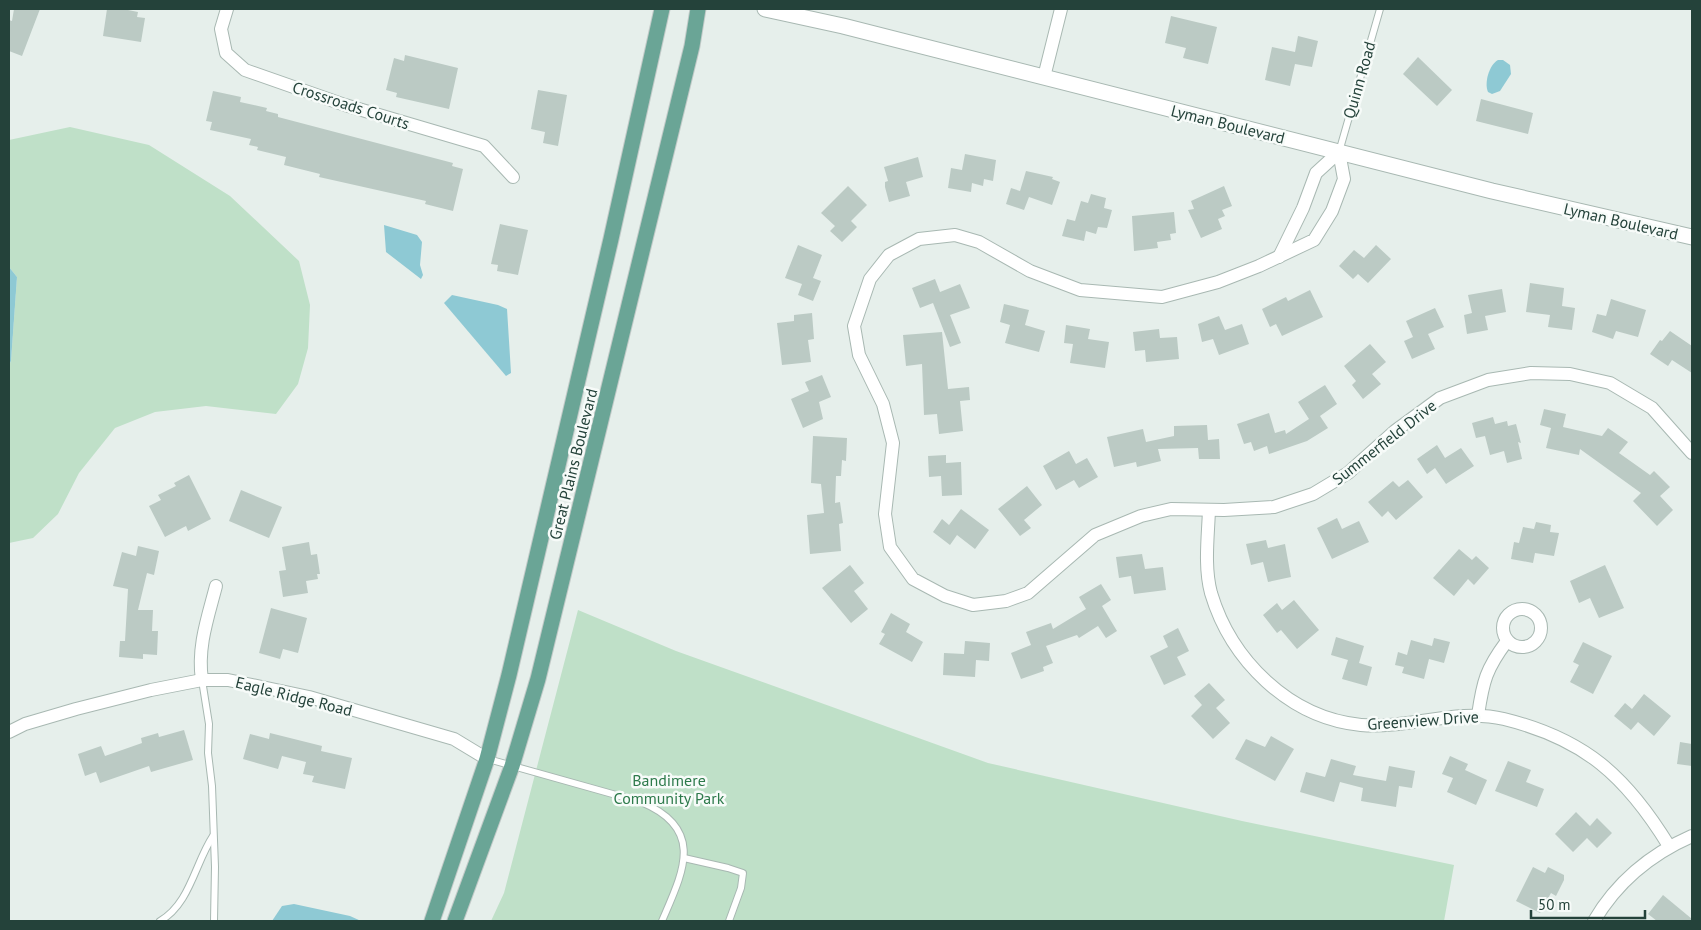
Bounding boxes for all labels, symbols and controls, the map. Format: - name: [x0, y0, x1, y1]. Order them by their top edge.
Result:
- street label: Quinn Road: [1338, 39, 1380, 121]
- street label: Crossroads Courts: [290, 77, 412, 133]
- street label: Lyman Boulevard: [1169, 100, 1287, 148]
- street label: Lyman Boulevard: [1562, 198, 1680, 244]
- street label: Great Plains Boulevard: [545, 386, 601, 542]
- street label: Summerfield Drive: [1328, 395, 1440, 489]
- street label: Eagle Ridge Road: [234, 672, 354, 720]
- street label: Greenview Drive: [1367, 706, 1479, 734]
- park label: Bandimere Community Park: [614, 770, 725, 808]
- scale bar: [1531, 888, 1645, 920]
- text: 50 m: [1538, 895, 1571, 914]

